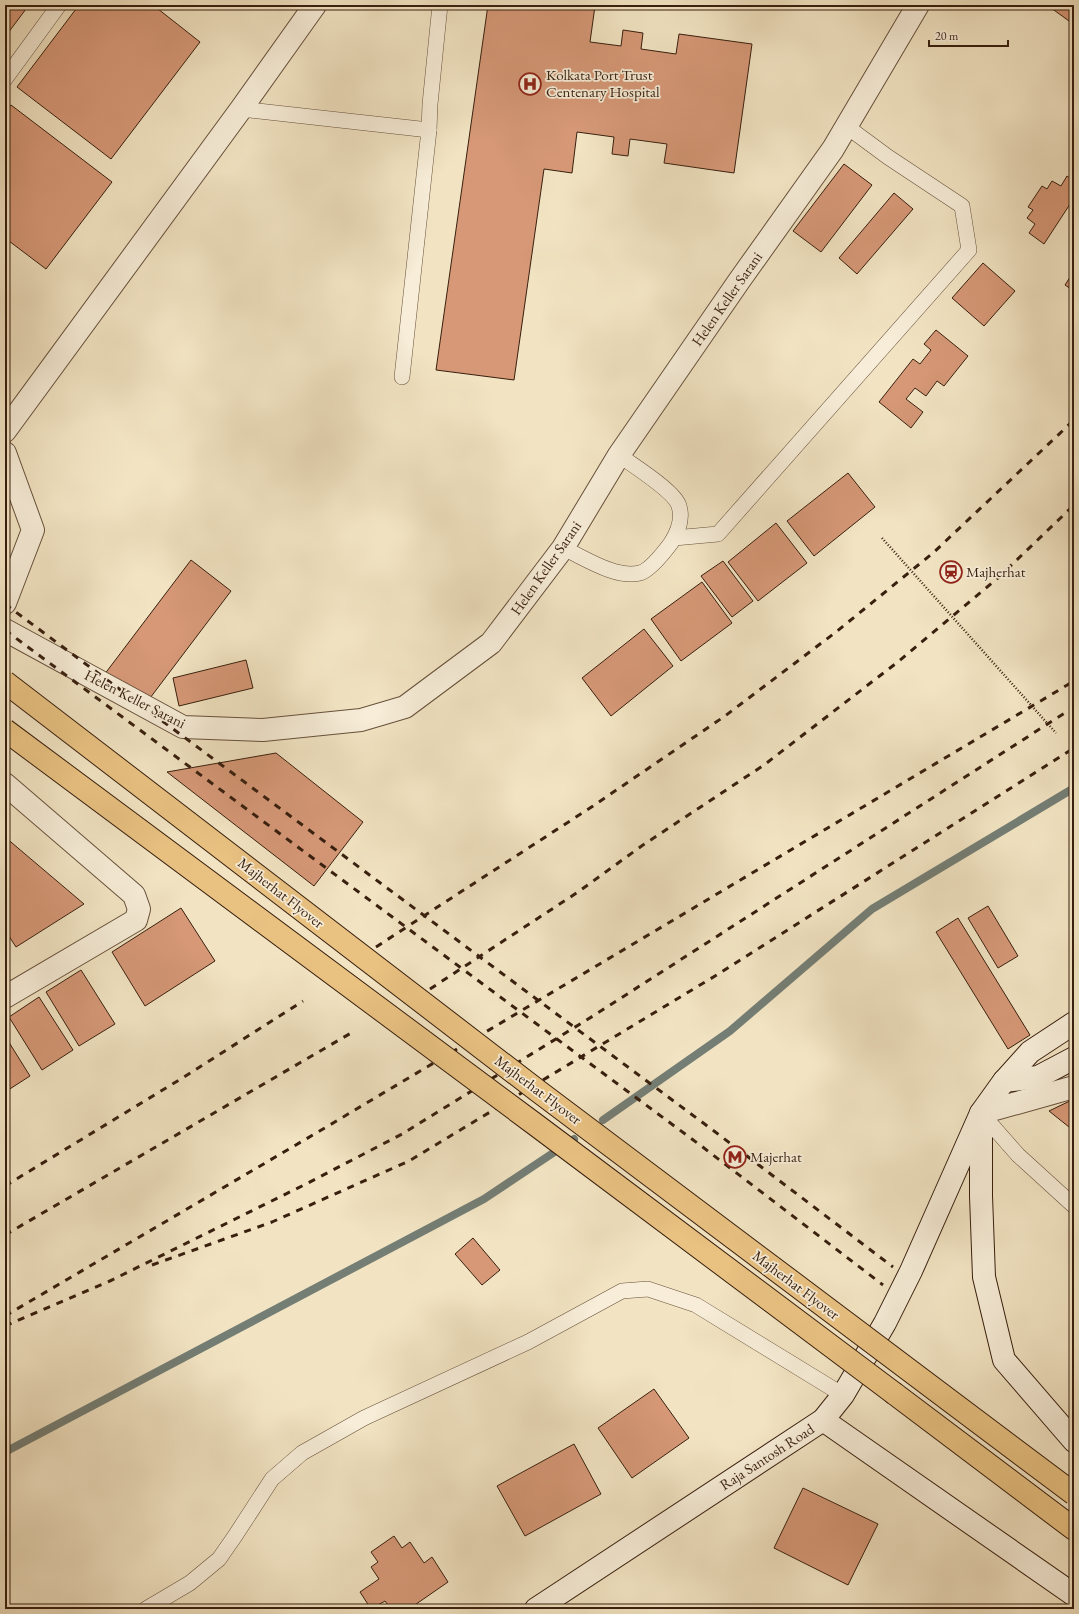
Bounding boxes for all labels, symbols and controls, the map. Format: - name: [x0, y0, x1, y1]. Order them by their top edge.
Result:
- scale bar: [929, 22, 1008, 48]
- text: 20 m: [935, 28, 959, 44]
- place label: Kolkata Port Trust Centenary Hospital: [546, 65, 660, 101]
- hospital icon: Kolkata Port Trust Centenary Hospital: [517, 71, 543, 97]
- street label: Helen Keller Sarani: [687, 248, 766, 350]
- street label: Helen Keller Sarani: [506, 517, 585, 619]
- station icon: Majherhat: [938, 559, 964, 585]
- place label: Majherhat: [966, 562, 1026, 581]
- street label: Helen Keller Sarani: [81, 665, 189, 732]
- street label: Majherhat Flyover: [234, 853, 328, 932]
- street label: Majherhat Flyover: [491, 1051, 586, 1129]
- metro station icon: Majerhat: [722, 1144, 748, 1170]
- place label: Majerhat: [750, 1147, 802, 1166]
- street label: Majherhat Flyover: [749, 1246, 844, 1324]
- street label: Raja Santosh Road: [716, 1419, 818, 1494]

